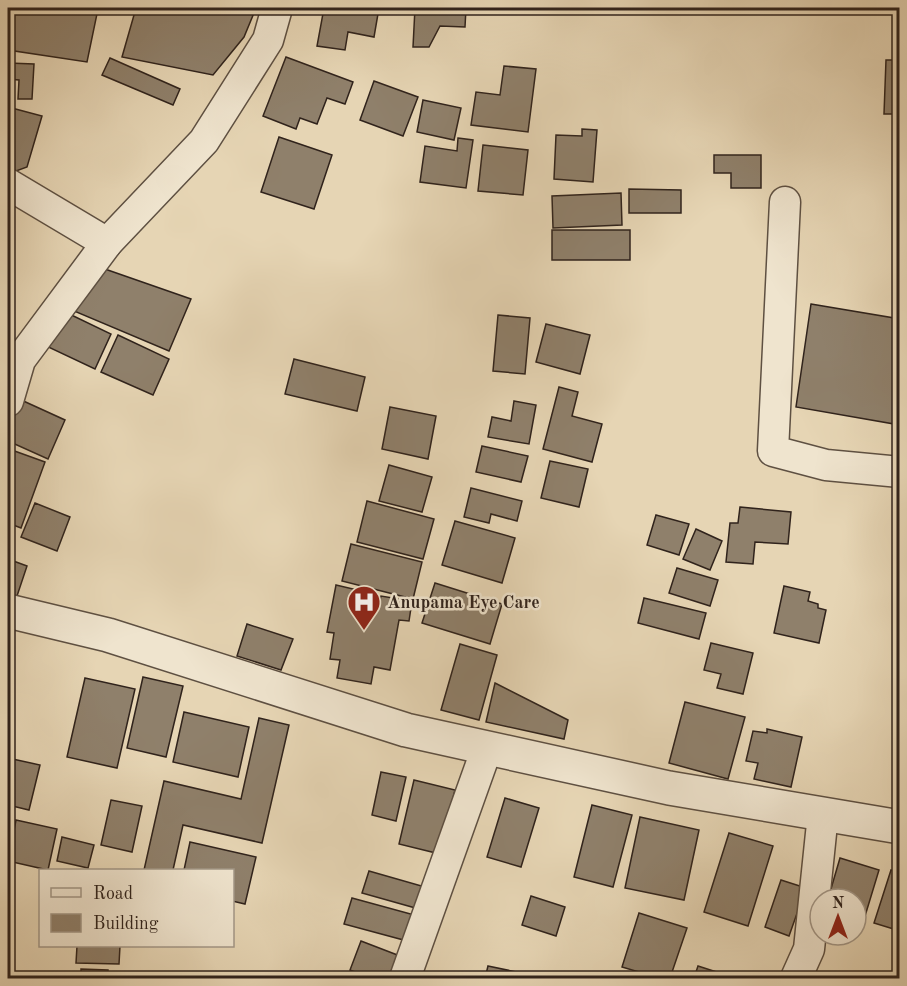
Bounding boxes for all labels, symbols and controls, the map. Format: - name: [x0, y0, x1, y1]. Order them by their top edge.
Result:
- hospital icon: Anupama Eye Care: [346, 584, 382, 631]
- place label: Anupama Eye Care: [387, 594, 540, 612]
- legend: [39, 869, 234, 947]
- text: Road: [93, 885, 133, 903]
- north arrow: [808, 887, 868, 947]
- text: N: [832, 896, 845, 912]
- text: Building: [93, 915, 159, 933]

